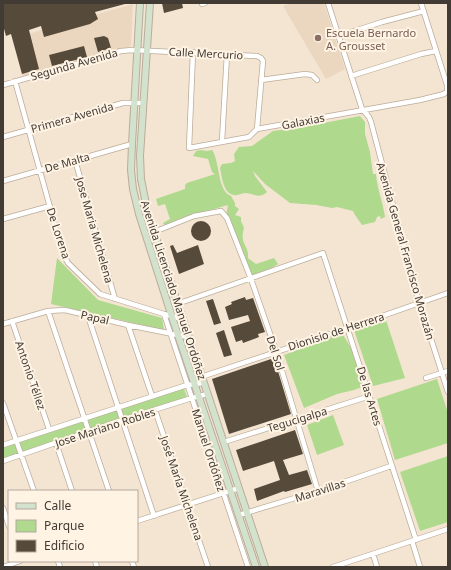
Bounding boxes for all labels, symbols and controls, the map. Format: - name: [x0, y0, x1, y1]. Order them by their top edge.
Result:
- place label: Escuela Bernardo A. Grousset: [326, 25, 416, 53]
- marker: Escuela Bernardo A. Grousset: [313, 33, 323, 43]
- street label: Segunda Avenida: [29, 44, 119, 84]
- street label: Calle Mercurio: [168, 44, 244, 62]
- street label: Primera Avenida: [29, 98, 115, 136]
- street label: Galaxias: [280, 110, 326, 132]
- street label: De Malta: [43, 148, 91, 176]
- street label: Avenida General Francisco Morazán: [373, 160, 439, 342]
- street label: Jose Maria Michelena: [72, 174, 117, 285]
- street label: Avenida Licenciado Manuel Ordóñez: [138, 198, 210, 382]
- street label: De Lorena: [44, 205, 74, 261]
- street label: Papal: [79, 306, 111, 328]
- street label: Dionisio de Herrera: [286, 308, 386, 354]
- street label: Del Sol: [263, 334, 289, 372]
- street label: Antonio Téllez: [12, 338, 50, 412]
- street label: De las Artes: [354, 365, 386, 427]
- street label: Tegucigalpa: [265, 403, 329, 435]
- street label: Jose Mariano Robles: [52, 404, 157, 451]
- street label: Manuel Ordóñez: [189, 407, 229, 493]
- street label: José María Michelena: [157, 433, 207, 542]
- street label: Maravillas: [293, 475, 347, 505]
- legend: [8, 490, 138, 562]
- text: Calle: [44, 497, 72, 514]
- text: Parque: [44, 517, 85, 534]
- text: Edificio: [44, 537, 85, 554]

